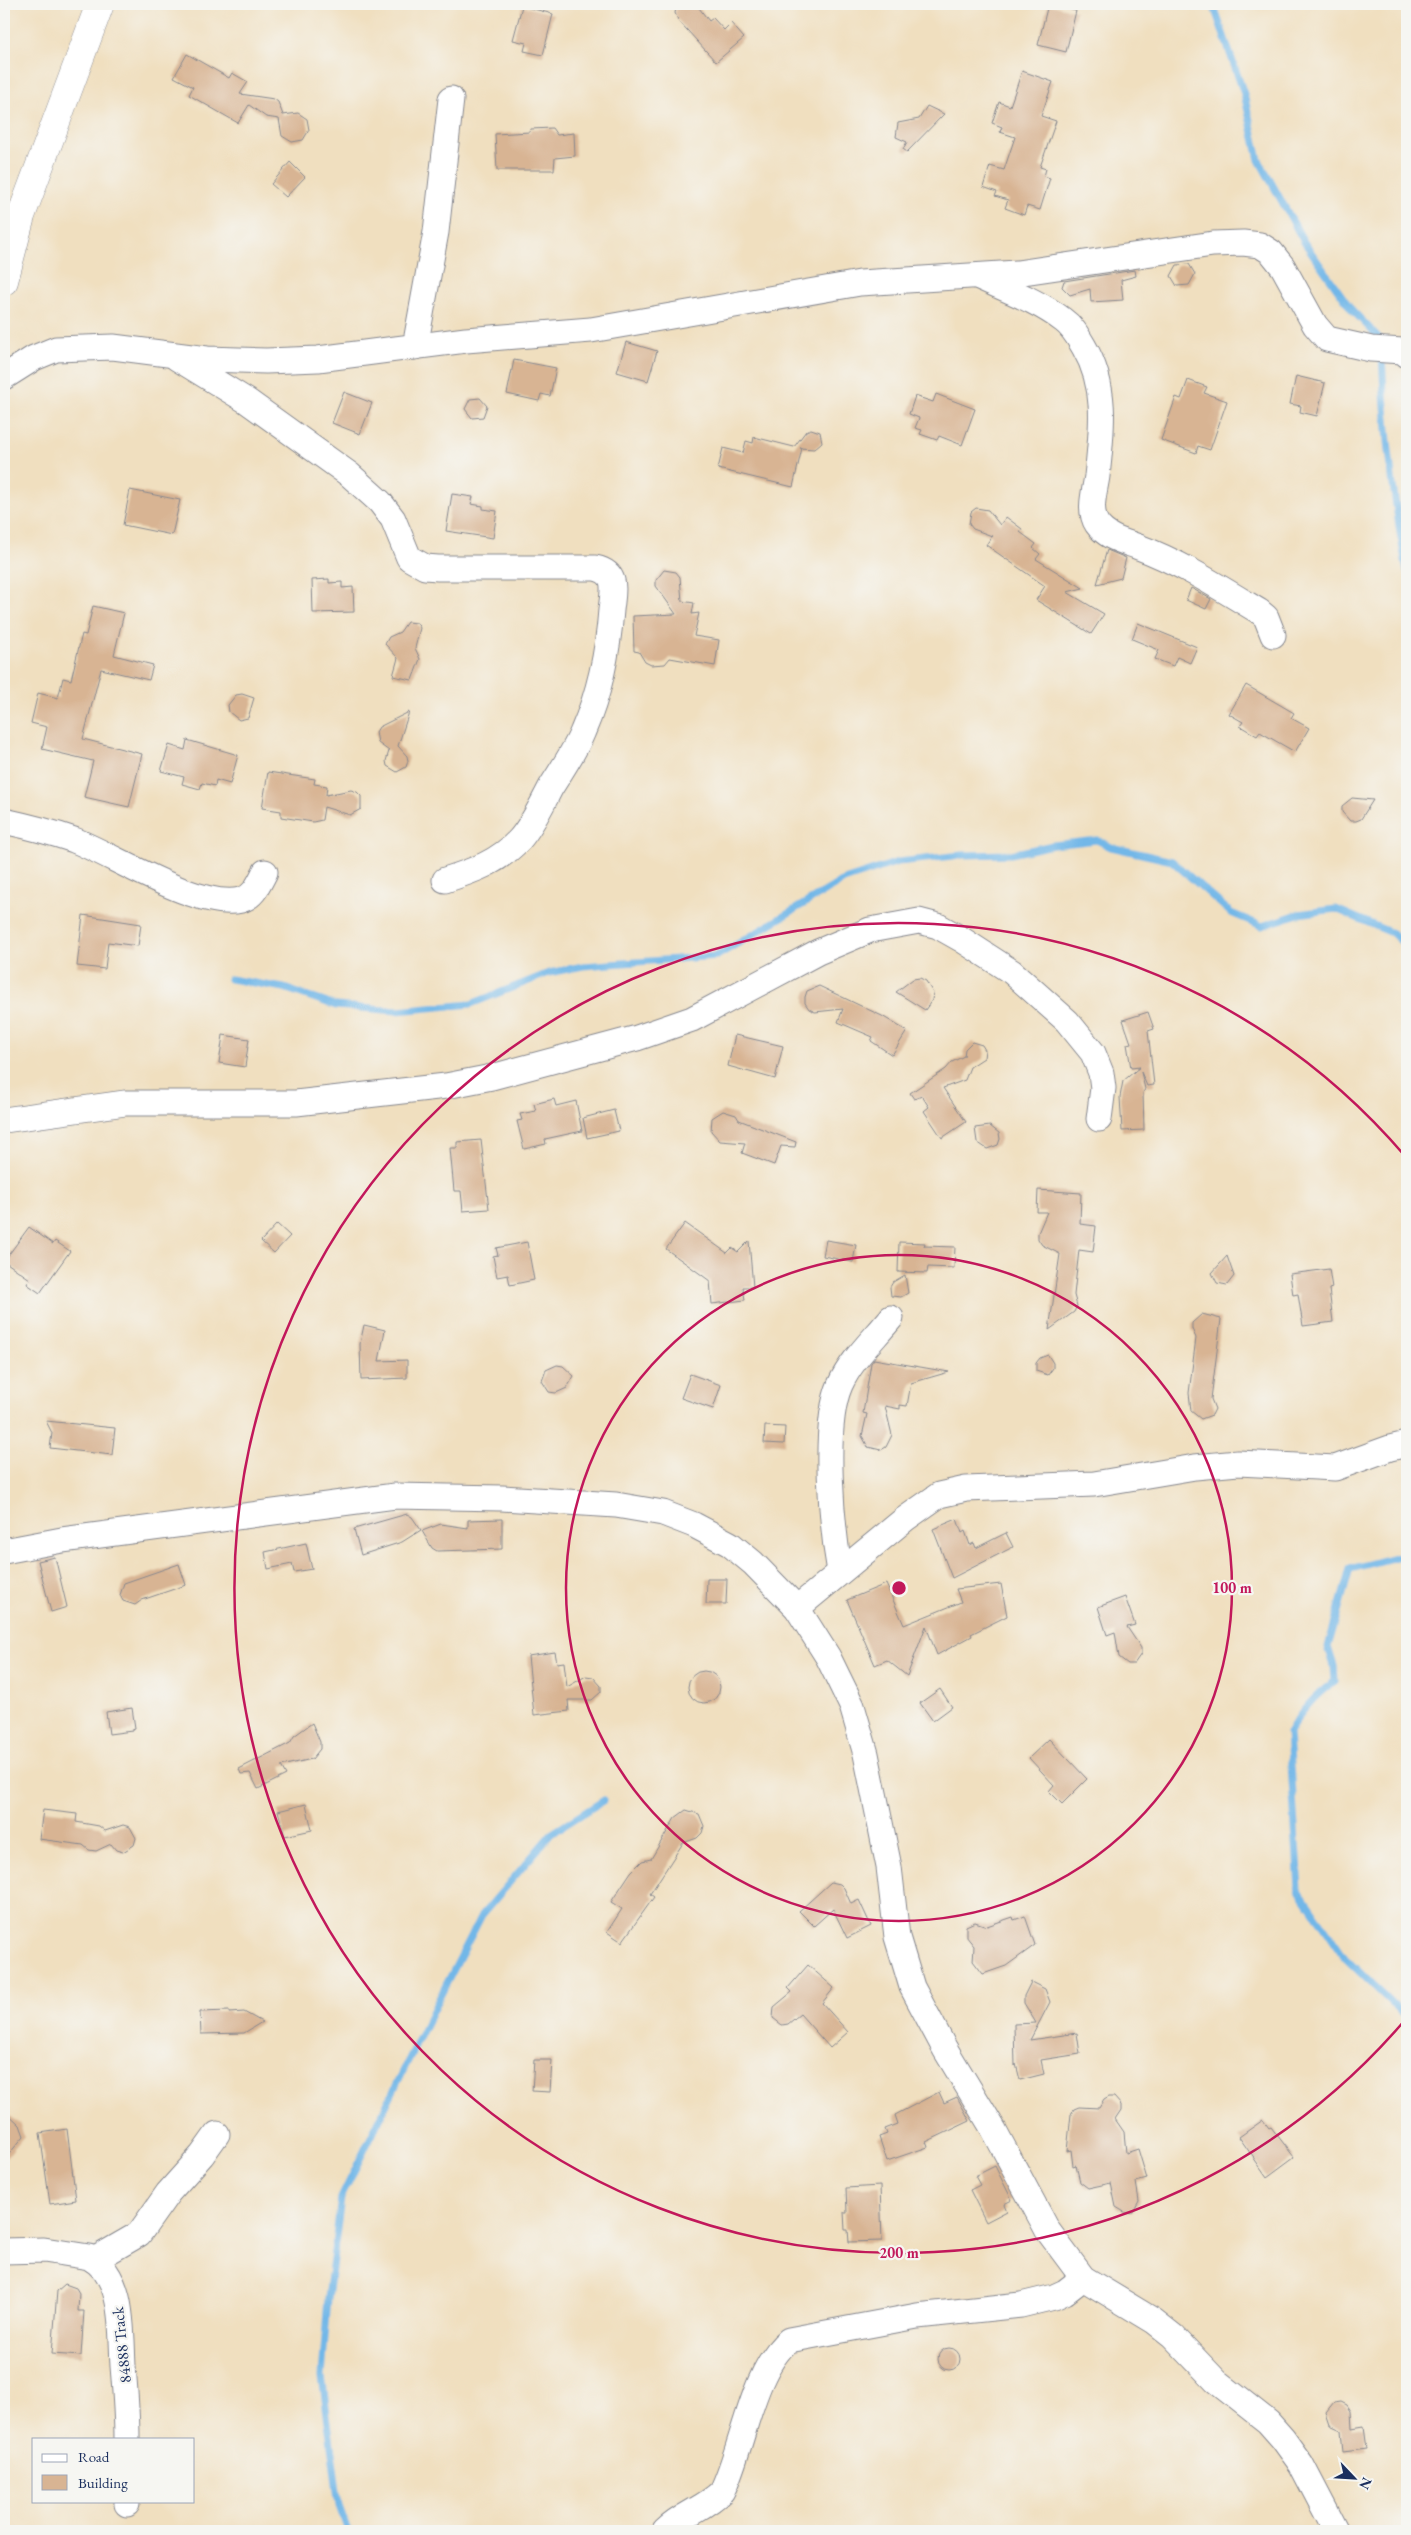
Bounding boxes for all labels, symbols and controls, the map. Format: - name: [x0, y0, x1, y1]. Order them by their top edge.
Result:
- text: 100 m: [1212, 1578, 1252, 1597]
- centre of rings: [890, 1579, 908, 1597]
- text: 200 m: [879, 2243, 919, 2262]
- street label: 84888 Track: [107, 2305, 136, 2384]
- legend: [32, 2438, 195, 2502]
- text: Road: [78, 2447, 110, 2466]
- north arrow: [1328, 2452, 1378, 2502]
- text: Building: [78, 2473, 128, 2492]
- text: N: [1355, 2475, 1376, 2493]

